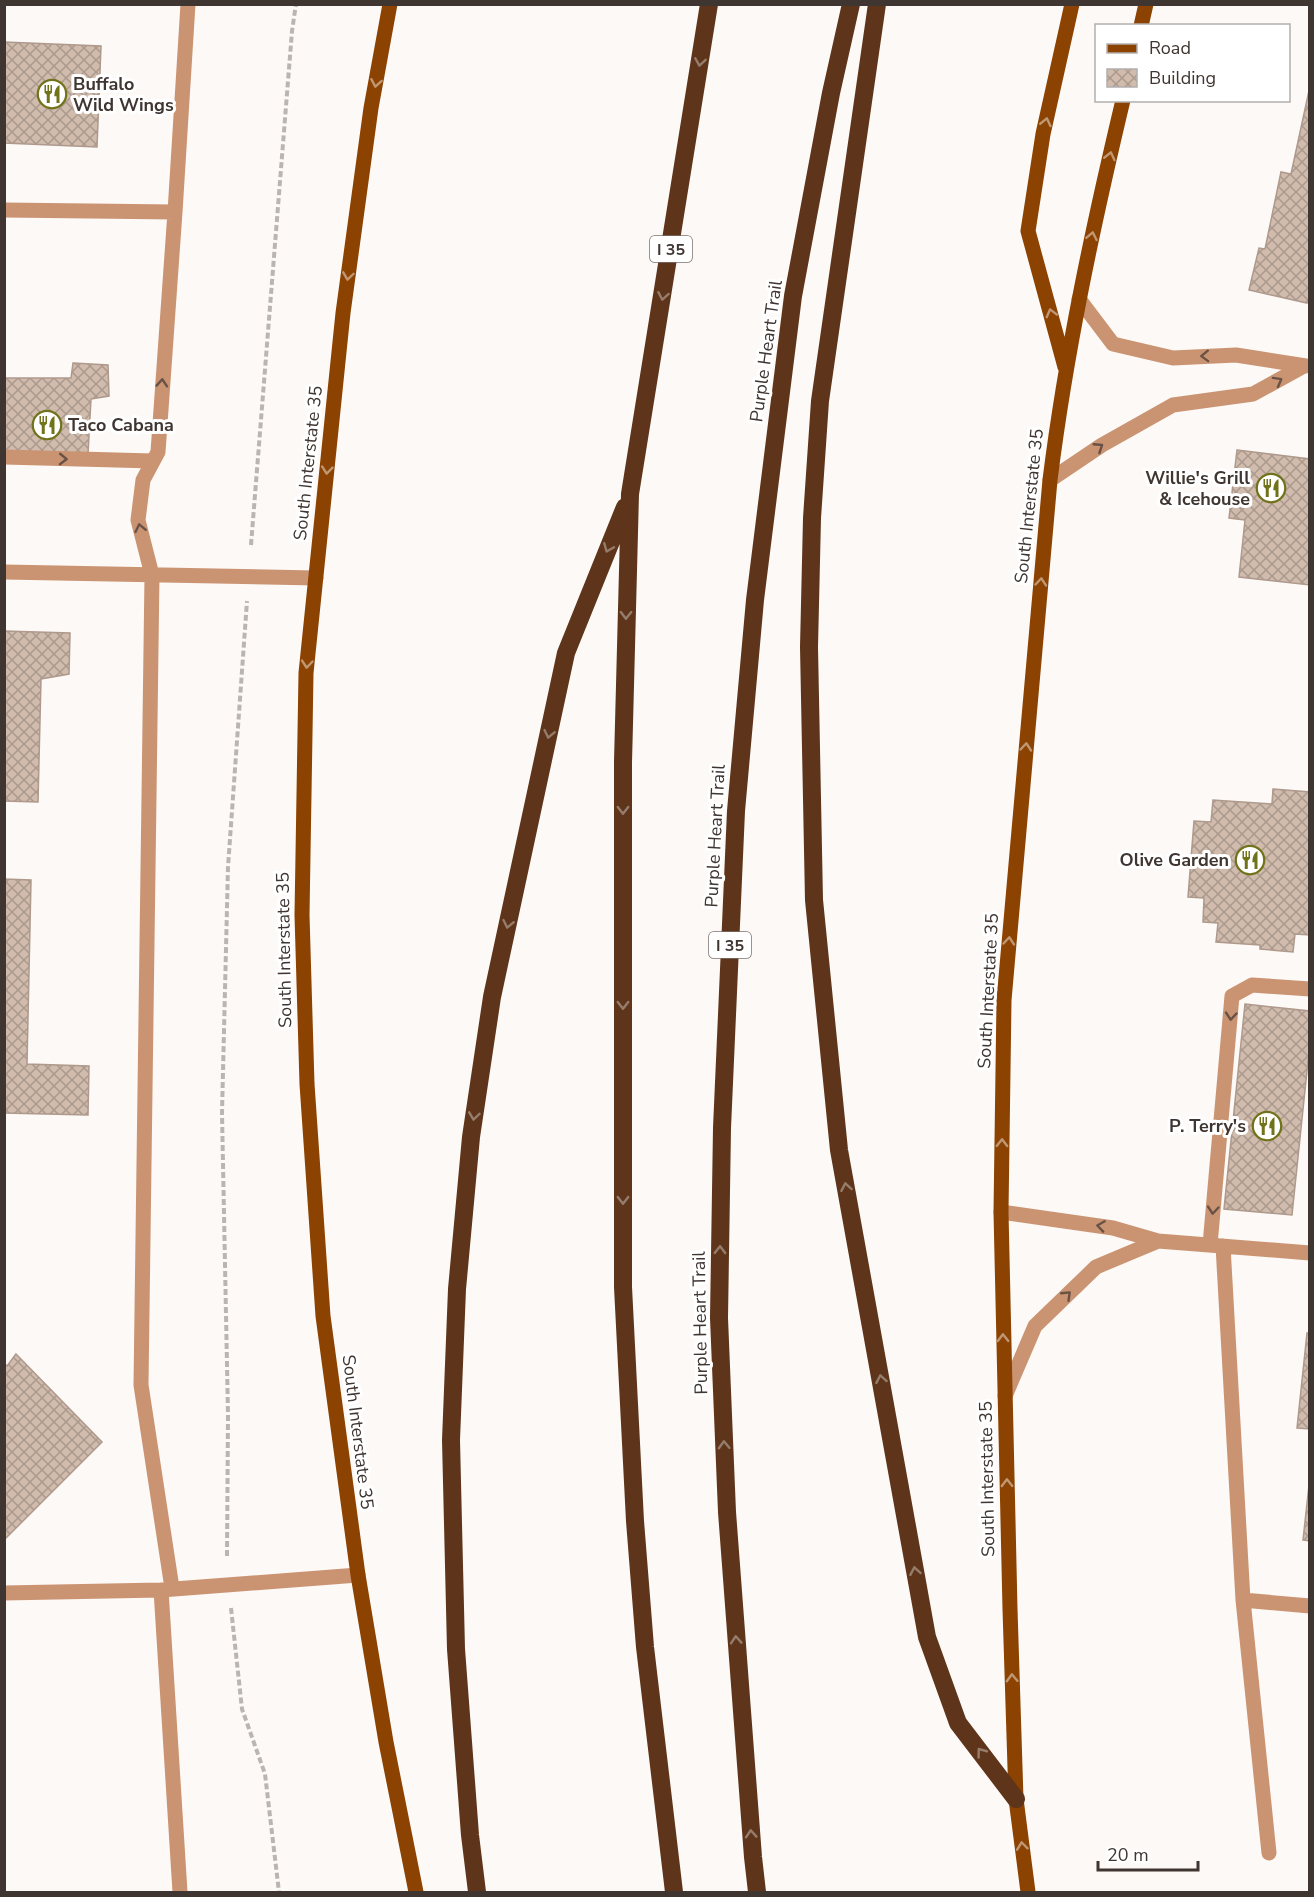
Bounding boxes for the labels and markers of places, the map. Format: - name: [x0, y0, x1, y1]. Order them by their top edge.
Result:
- place label: Buffalo Wild Wings: [73, 72, 174, 117]
- restaurant icon: Buffalo Wild Wings: [36, 78, 68, 110]
- restaurant icon: Taco Cabana: [31, 409, 63, 441]
- place label: Taco Cabana: [68, 413, 174, 437]
- place label: Willie's Grill & Icehouse: [1145, 466, 1250, 511]
- restaurant icon: Willie's Grill & Icehouse: [1255, 472, 1287, 504]
- restaurant icon: Olive Garden: [1234, 844, 1266, 876]
- place label: Olive Garden: [1120, 848, 1229, 872]
- restaurant icon: P. Terry's: [1251, 1110, 1283, 1142]
- place label: P. Terry's: [1169, 1114, 1246, 1138]

